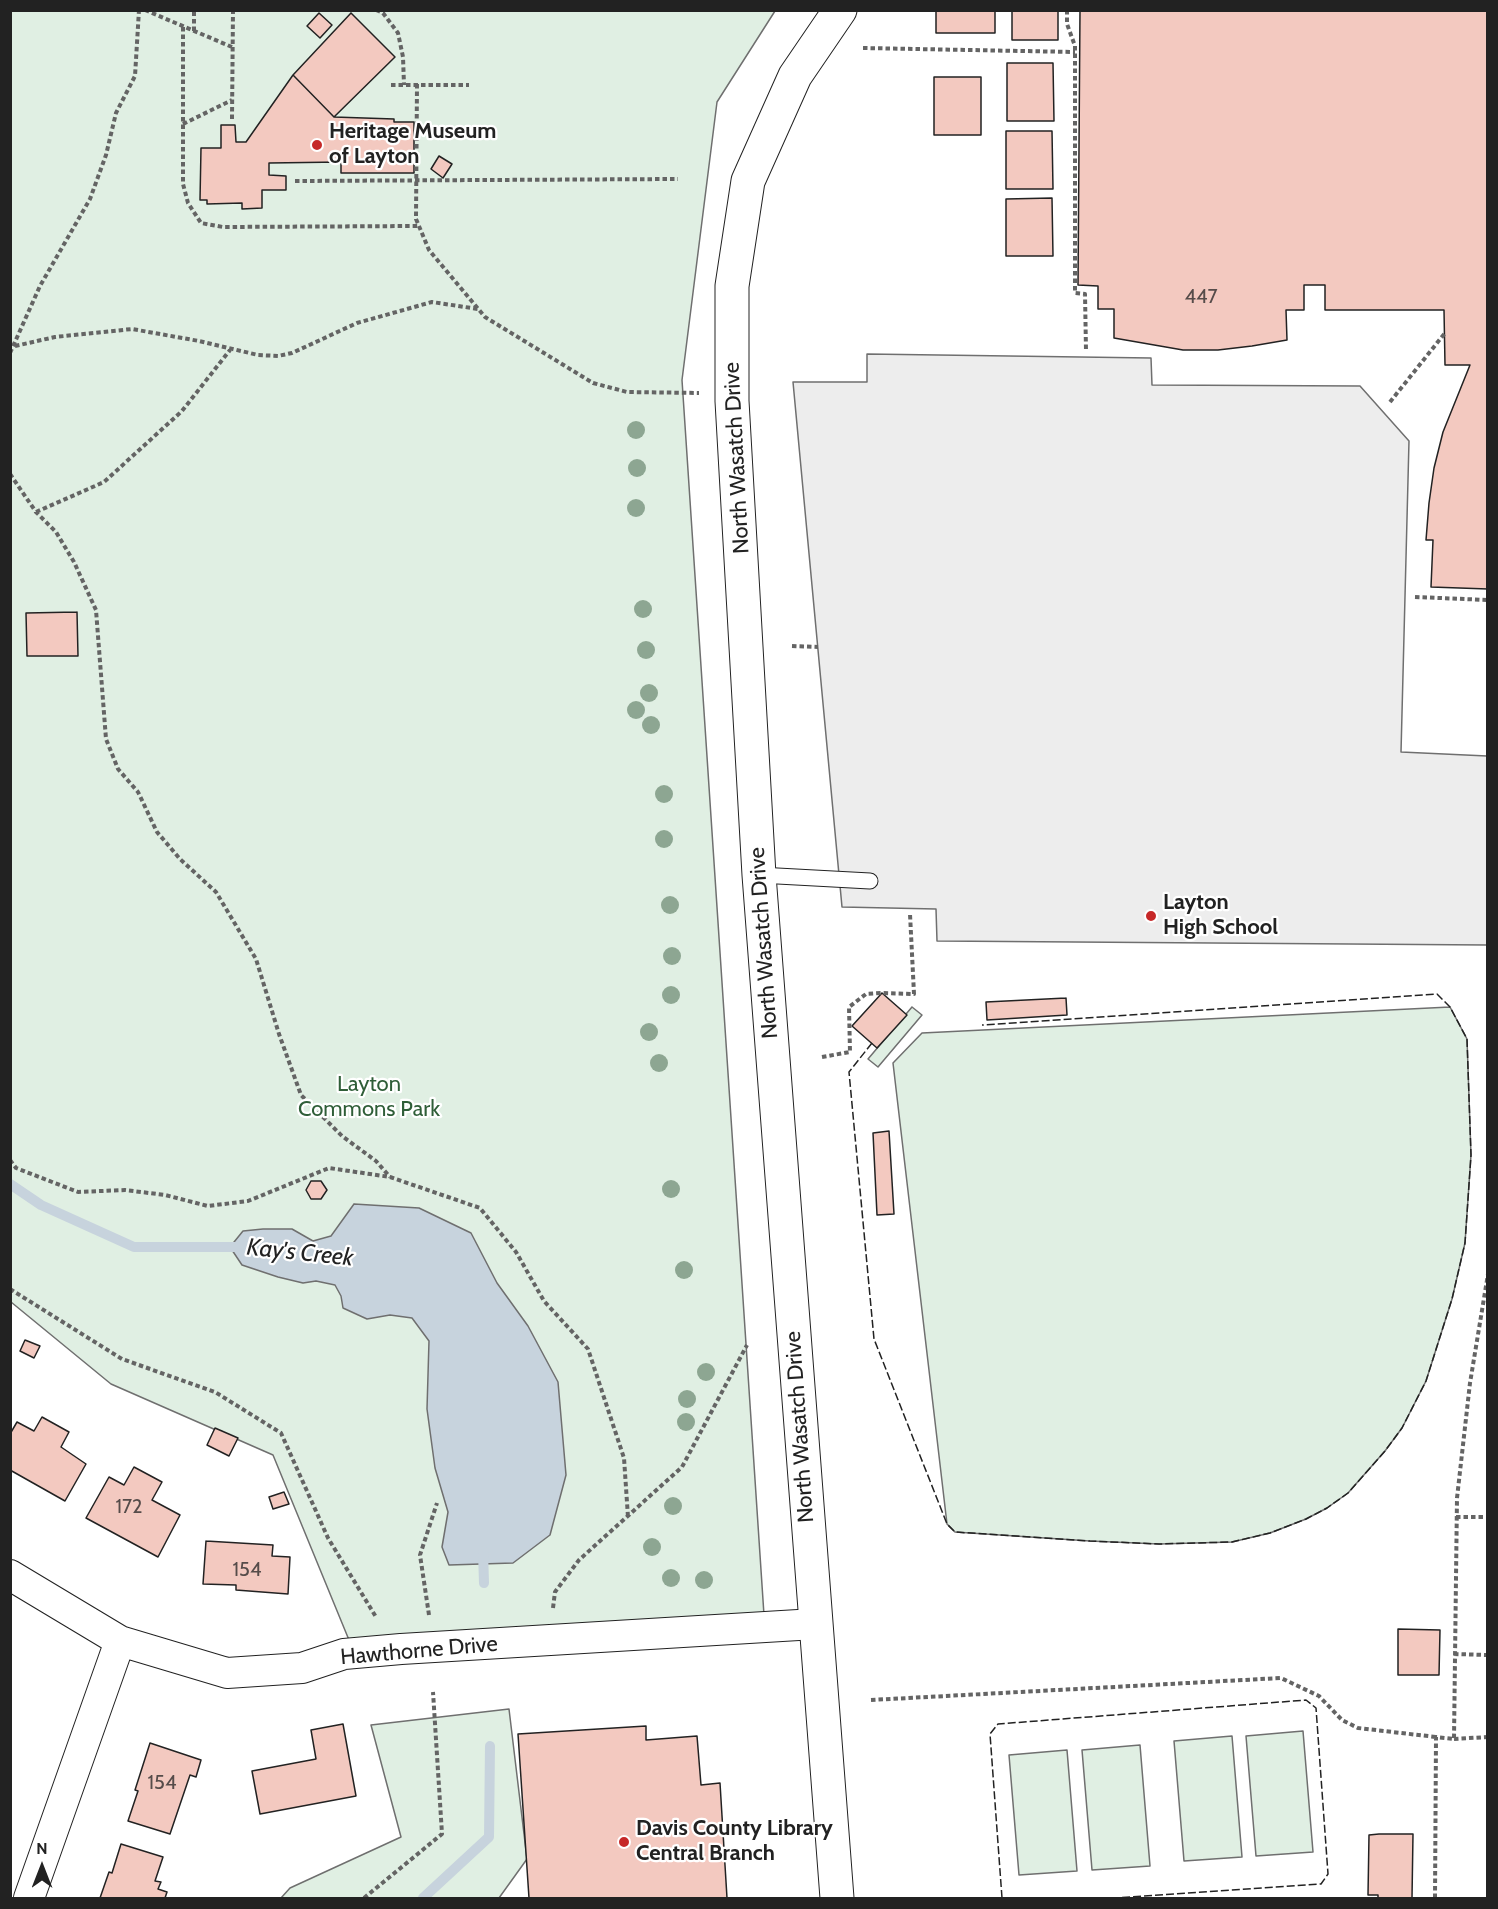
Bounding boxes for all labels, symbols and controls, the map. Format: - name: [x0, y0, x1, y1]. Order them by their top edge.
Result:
- place label: Heritage Museum of Layton: [329, 119, 496, 170]
- marker: Heritage Museum of Layton: [310, 138, 324, 152]
- house number: 447: [1184, 285, 1218, 309]
- street label: North Wasatch Drive: [719, 361, 755, 555]
- street label: North Wasatch Drive: [744, 846, 784, 1040]
- place label: Layton High School: [1163, 890, 1278, 942]
- marker: Layton High School: [1144, 909, 1158, 923]
- park label: Layton Commons Park: [298, 1072, 440, 1124]
- water label: Kay's Creek: [245, 1233, 355, 1273]
- street label: North Wasatch Drive: [780, 1330, 820, 1524]
- house number: 172: [115, 1495, 143, 1519]
- house number: 154: [233, 1558, 261, 1582]
- street label: Hawthorne Drive: [339, 1631, 499, 1671]
- house number: 154: [148, 1771, 176, 1795]
- place label: Davis County Library Central Branch: [636, 1816, 833, 1868]
- marker: Davis County Library Central Branch: [617, 1835, 631, 1849]
- north arrow: [12, 1837, 72, 1897]
- text: N: [36, 1839, 48, 1858]

